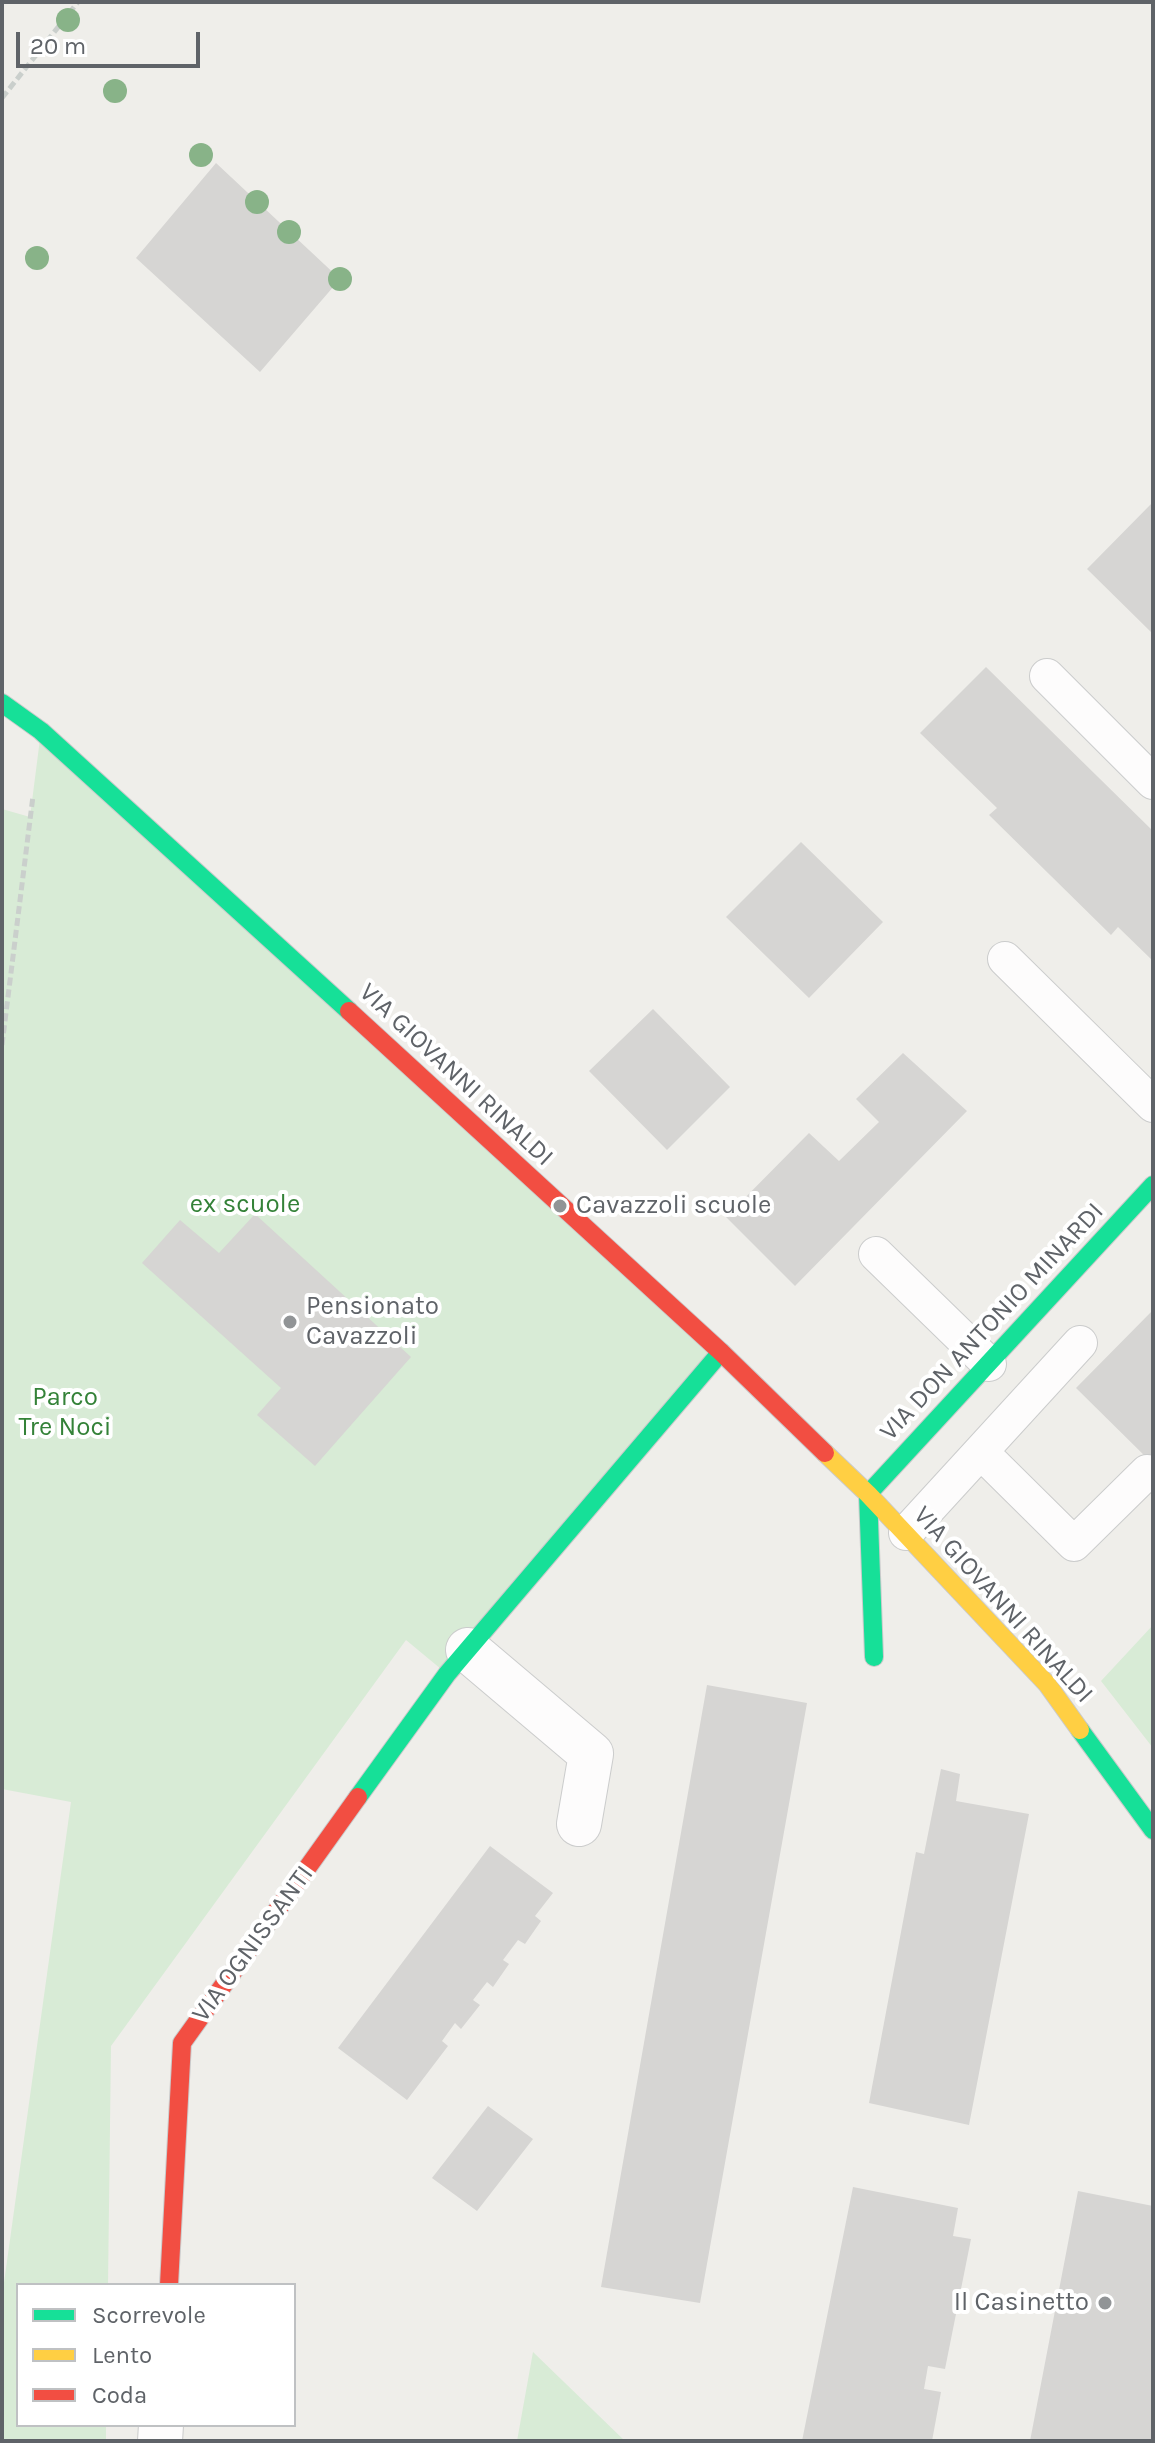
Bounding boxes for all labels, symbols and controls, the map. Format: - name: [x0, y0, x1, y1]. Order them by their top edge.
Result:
- scale bar: [20, 16, 204, 66]
- text: 20 m: [30, 32, 86, 60]
- street label: VIA GIOVANNI RINALDI: [353, 977, 559, 1173]
- park label: ex scuole: [190, 1189, 300, 1221]
- place label: Cavazzoli scuole: [576, 1190, 771, 1222]
- marker: Cavazzoli scuole: [551, 1197, 569, 1215]
- street label: VIA DON ANTONIO MINARDI: [874, 1197, 1110, 1447]
- place label: Pensionato Cavazzoli: [306, 1291, 439, 1352]
- marker: Pensionato Cavazzoli: [281, 1313, 299, 1331]
- park label: Parco Tre Noci: [18, 1382, 112, 1444]
- street label: VIA GIOVANNI RINALDI: [906, 1500, 1100, 1710]
- street label: VIA OGNISSANTI: [186, 1860, 320, 2028]
- legend: [16, 2283, 296, 2427]
- place label: Il Casinetto: [954, 2287, 1089, 2319]
- marker: Il Casinetto: [1096, 2294, 1114, 2312]
- text: Scorrevole: [92, 2301, 206, 2329]
- text: Lento: [92, 2341, 152, 2369]
- text: Coda: [92, 2381, 147, 2409]

